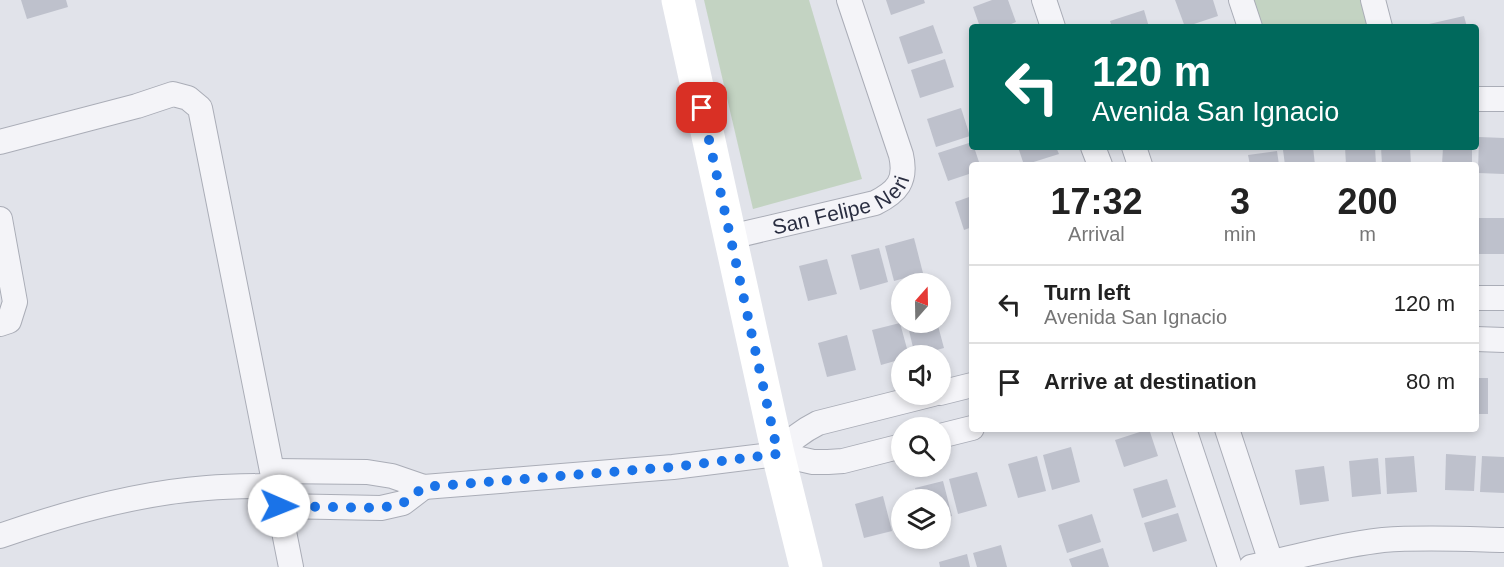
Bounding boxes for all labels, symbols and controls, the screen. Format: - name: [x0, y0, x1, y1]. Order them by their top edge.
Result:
- icon: left: [993, 48, 1071, 126]
- text: 120 m: [1092, 48, 1211, 95]
- pin: [676, 82, 727, 133]
- icon: arrive: [685, 91, 718, 124]
- text: Avenida San Ignacio: [1092, 97, 1339, 127]
- street label: San Felipe Neri: [770, 173, 913, 238]
- text: 17:32: [1050, 181, 1142, 222]
- text: 3: [1230, 181, 1250, 222]
- text: 200: [1337, 181, 1398, 222]
- text: Arrival: [1068, 223, 1125, 245]
- text: min: [1224, 223, 1256, 245]
- text: m: [1359, 223, 1376, 245]
- north arrow: [891, 273, 951, 333]
- map controls: [891, 273, 951, 549]
- text: Turn left: [1044, 280, 1130, 305]
- icon: left: [993, 288, 1026, 321]
- text: 120 m: [1394, 291, 1455, 316]
- text: Avenida San Ignacio: [1044, 306, 1227, 328]
- button: sound: [891, 345, 951, 405]
- icon: arrive: [993, 366, 1026, 399]
- text: Arrive at destination: [1044, 369, 1257, 394]
- text: 80 m: [1406, 369, 1455, 394]
- button: search: [891, 417, 951, 477]
- position arrow: [247, 474, 311, 538]
- button: layers: [891, 489, 951, 549]

